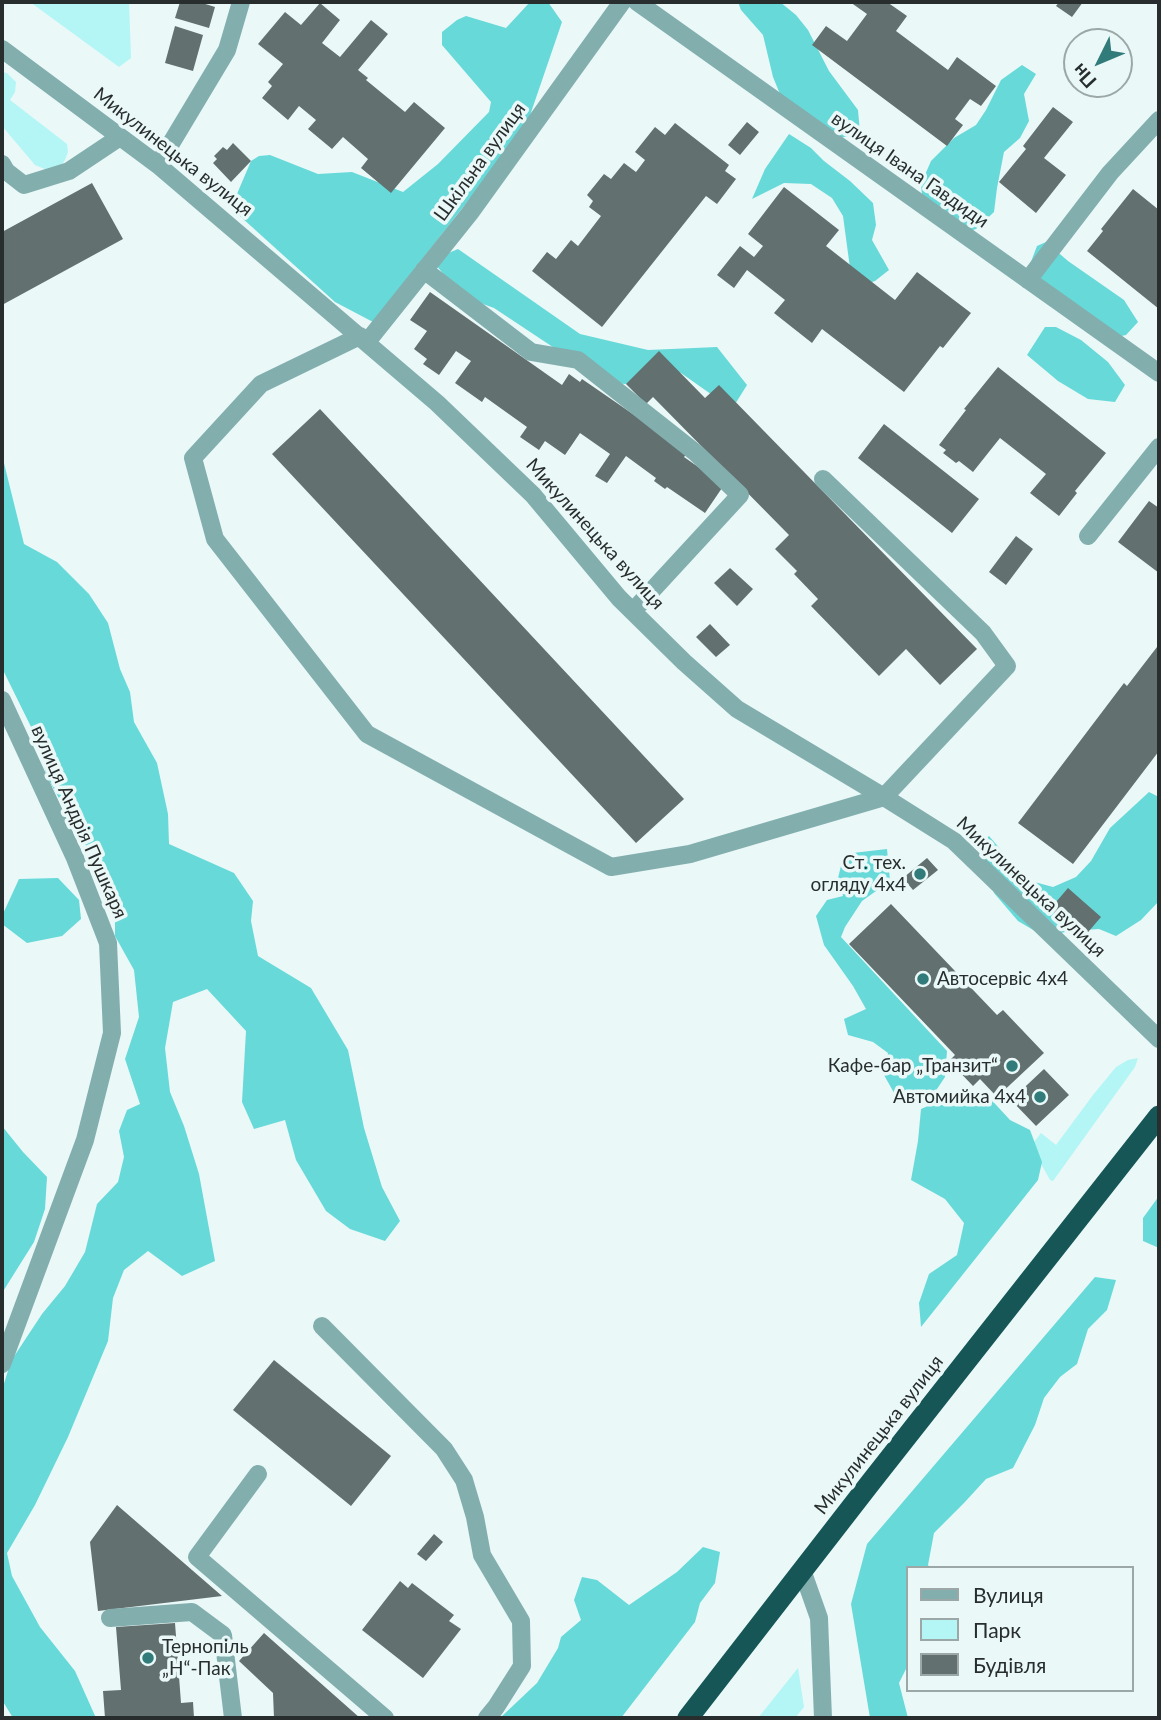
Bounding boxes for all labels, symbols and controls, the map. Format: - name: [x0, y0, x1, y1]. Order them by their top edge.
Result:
- north arrow: [1063, 28, 1133, 98]
- text: Пн: [1067, 59, 1101, 93]
- street label: Микулинецька вулиця: [89, 83, 257, 221]
- street label: Шкільна вулиця: [429, 98, 531, 226]
- street label: вулиця Івана Гавдиди: [827, 107, 993, 233]
- street label: Микулинецька вулиця: [521, 454, 669, 614]
- street label: вулиця Андрія Пушкаря: [26, 722, 132, 922]
- street label: Микулинецька вулиця: [952, 812, 1110, 962]
- place label: Ст. тех. огляду 4х4: [811, 852, 906, 896]
- marker: Ст. тех. огляду 4х4: [912, 866, 928, 882]
- place label: Автосервіс 4х4: [937, 968, 1068, 990]
- marker: Автосервіс 4х4: [915, 971, 931, 987]
- place label: Кафе-бар „Транзит“: [828, 1055, 998, 1077]
- marker: Кафе-бар „Транзит“: [1004, 1058, 1020, 1074]
- place label: Автомийка 4х4: [893, 1086, 1026, 1108]
- marker: Автомийка 4х4: [1032, 1089, 1048, 1105]
- street label: Микулинецька вулиця: [810, 1351, 948, 1519]
- legend: [906, 1566, 1133, 1692]
- text: Вулиця: [973, 1582, 1044, 1607]
- text: Парк: [973, 1617, 1021, 1642]
- place label: Тернопіль „Н“-Пак: [162, 1636, 249, 1680]
- marker: Тернопіль „Н“-Пак: [140, 1650, 156, 1666]
- text: Будівля: [973, 1652, 1046, 1677]

